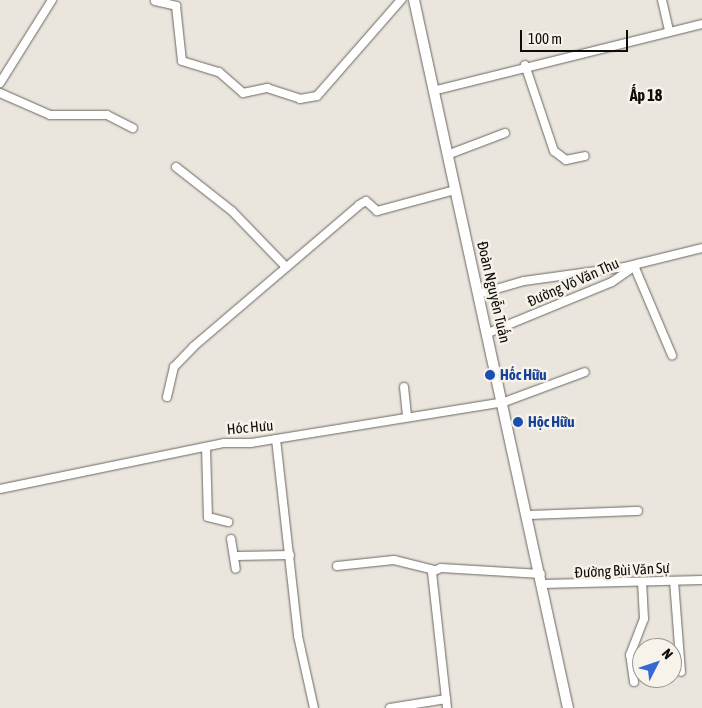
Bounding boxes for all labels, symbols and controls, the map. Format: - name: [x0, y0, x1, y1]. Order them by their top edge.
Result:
- scale bar: [522, 20, 630, 52]
- text: 100 m: [528, 30, 562, 47]
- district label: Ấp 18: [630, 85, 662, 105]
- street label: Đoàn Nguyễn Tuấn: [474, 239, 514, 345]
- street label: Đường Võ Văn Thu: [524, 254, 622, 310]
- place label: Hốc Hữu: [500, 366, 547, 384]
- marker: Hốc Hữu: [484, 369, 496, 381]
- place label: Hộc Hữu: [528, 413, 575, 431]
- street label: Hóc Hưu: [226, 416, 274, 438]
- marker: Hộc Hữu: [512, 416, 524, 428]
- street label: Đường Bùi Văn Sự: [574, 559, 670, 581]
- north arrow: [632, 638, 682, 688]
- text: N: [659, 645, 676, 662]

